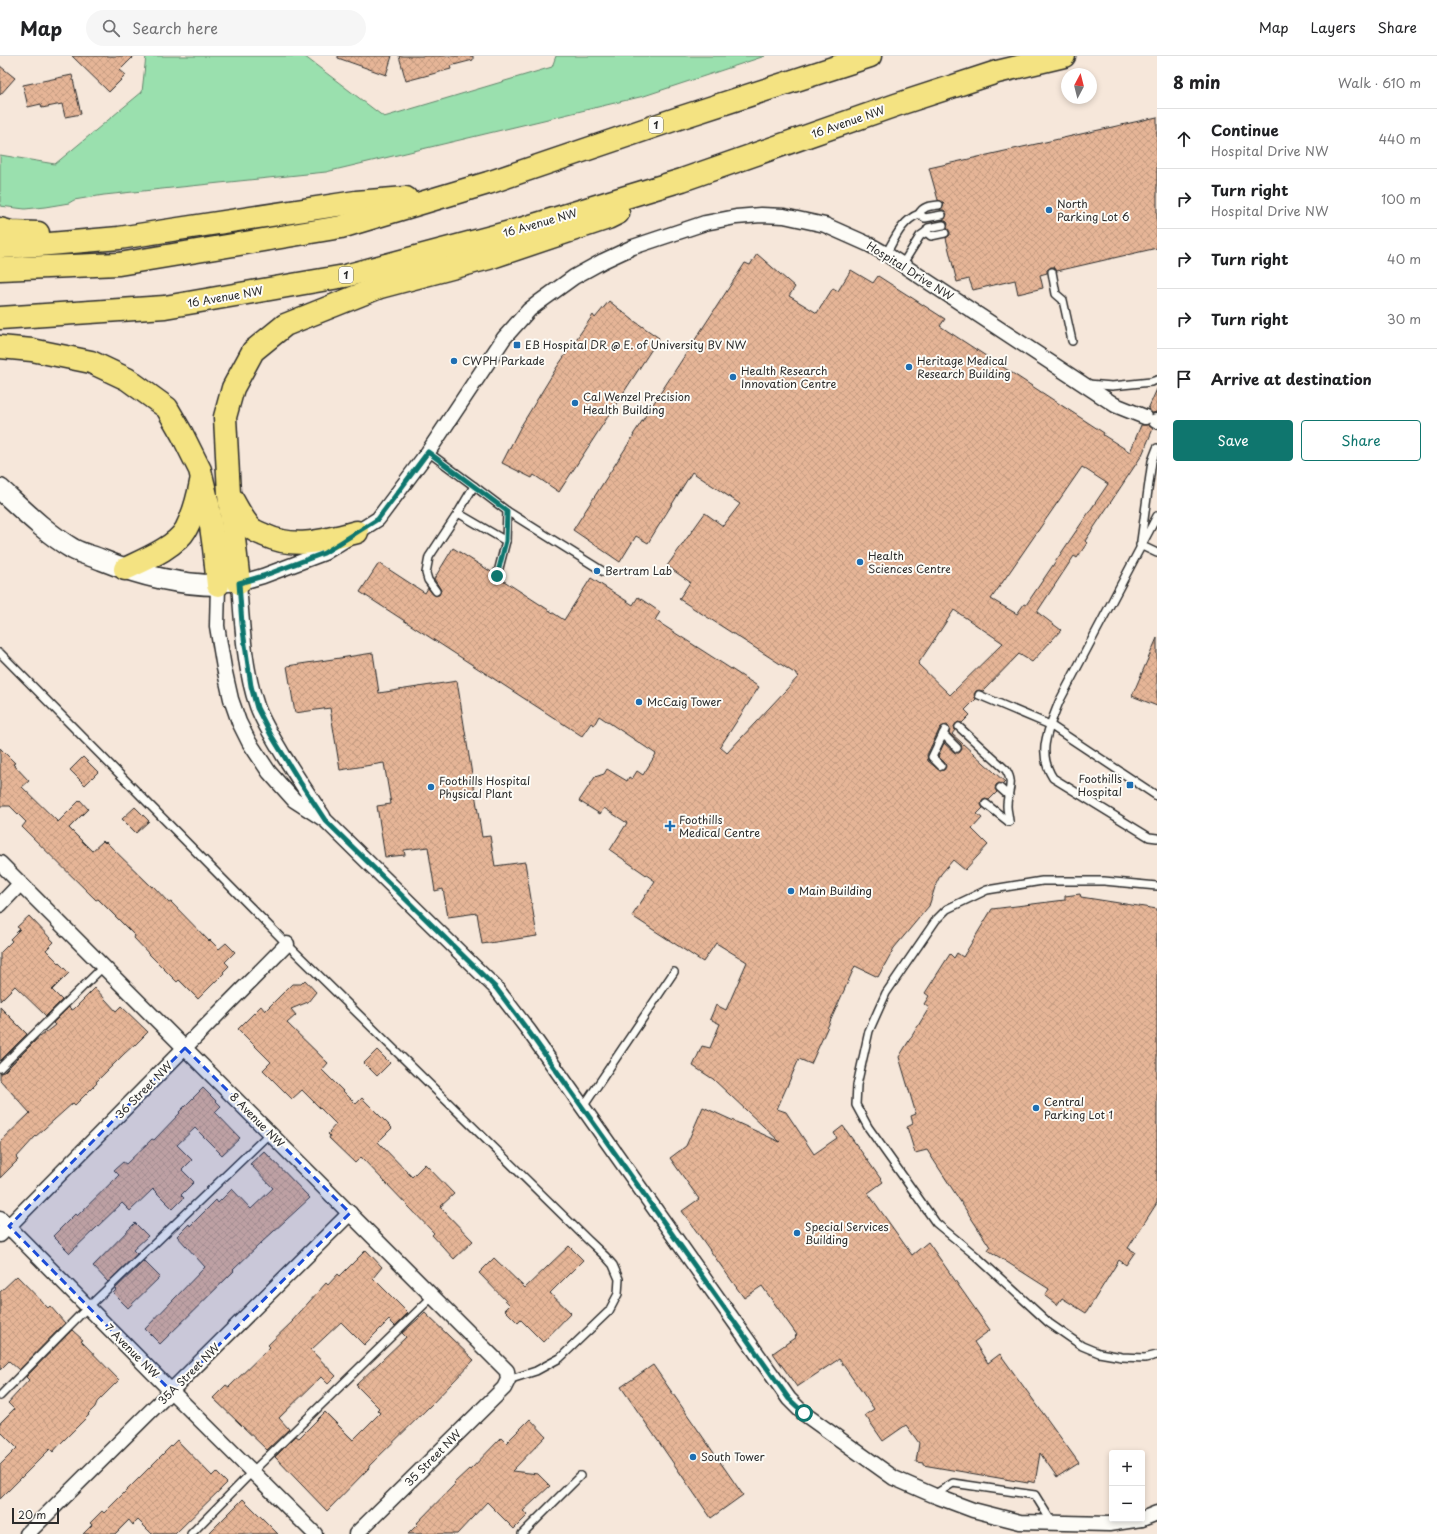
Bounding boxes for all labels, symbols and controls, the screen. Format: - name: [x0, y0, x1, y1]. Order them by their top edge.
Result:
- search box: [86, 10, 366, 46]
- text: Map: [20, 14, 62, 42]
- text: Search here: [132, 16, 218, 39]
- icon: search: [100, 17, 122, 39]
- text: Map: [1259, 17, 1289, 38]
- text: Layers: [1311, 17, 1356, 38]
- text: Share: [1378, 17, 1417, 38]
- north arrow: [1061, 68, 1097, 104]
- text: 8 min: [1173, 69, 1221, 95]
- text: Walk · 610 m: [1338, 73, 1421, 92]
- street label: 16 Avenue NW: [809, 101, 887, 142]
- road number: 1: [649, 117, 663, 133]
- text: Continue: [1211, 118, 1279, 141]
- icon: ahead: [1173, 128, 1195, 150]
- text: 440 m: [1378, 129, 1421, 148]
- text: Hospital Drive NW: [1211, 141, 1329, 160]
- text: Turn right: [1211, 178, 1288, 201]
- icon: right: [1173, 188, 1195, 210]
- text: 100 m: [1381, 189, 1421, 208]
- place label: North Parking Lot 6: [1057, 195, 1130, 225]
- text: Hospital Drive NW: [1211, 201, 1329, 220]
- street label: 16 Avenue NW: [501, 204, 580, 241]
- marker: North Parking Lot 6: [1044, 205, 1054, 215]
- street label: Hospital Drive NW: [864, 237, 957, 304]
- text: Turn right: [1211, 247, 1288, 270]
- icon: right: [1173, 248, 1195, 270]
- text: 40 m: [1387, 249, 1421, 268]
- road number: 1: [339, 267, 353, 283]
- street label: 16 Avenue NW: [186, 281, 265, 312]
- text: Turn right: [1211, 307, 1288, 330]
- icon: right: [1173, 308, 1195, 330]
- text: 30 m: [1387, 309, 1421, 328]
- place label: EB Hospital DR @ E. of University BV NW: [525, 336, 746, 353]
- marker: EB Hospital DR @ E. of University BV NW: [512, 340, 522, 350]
- place label: CWPH Parkade: [462, 352, 545, 369]
- place label: Heritage Medical Research Building: [917, 352, 1011, 382]
- marker: CWPH Parkade: [449, 356, 459, 366]
- place label: Health Research Innovation Centre: [741, 362, 837, 392]
- marker: Heritage Medical Research Building: [904, 362, 914, 372]
- text: Arrive at destination: [1211, 367, 1372, 390]
- icon: arrive: [1173, 368, 1195, 390]
- marker: Health Research Innovation Centre: [728, 372, 738, 382]
- place label: Cal Wenzel Precision Health Building: [583, 388, 690, 418]
- marker: Cal Wenzel Precision Health Building: [570, 398, 580, 408]
- button: Save: [1173, 420, 1293, 461]
- button: Share: [1301, 420, 1421, 461]
- place label: Health Sciences Centre: [868, 547, 951, 577]
- marker: Health Sciences Centre: [855, 557, 865, 567]
- place label: Bertram Lab: [605, 562, 672, 579]
- marker: Bertram Lab: [592, 566, 602, 576]
- route end: [488, 567, 506, 585]
- place label: McCaig Tower: [647, 693, 722, 710]
- marker: McCaig Tower: [634, 697, 644, 707]
- place label: Foothills Hospital: [1078, 770, 1122, 800]
- place label: Foothills Hospital Physical Plant: [439, 772, 530, 802]
- marker: Foothills Hospital: [1125, 780, 1135, 790]
- marker: Foothills Hospital Physical Plant: [426, 782, 436, 792]
- place label: Foothills Medical Centre: [679, 811, 760, 841]
- marker: Foothills Medical Centre: [664, 820, 676, 832]
- place label: Main Building: [799, 882, 872, 899]
- marker: Main Building: [786, 886, 796, 896]
- street label: 36 Street NW: [111, 1057, 176, 1122]
- street label: 8 Avenue NW: [226, 1088, 289, 1151]
- place label: Central Parking Lot 1: [1044, 1093, 1113, 1123]
- marker: Central Parking Lot 1: [1031, 1103, 1041, 1113]
- place label: Special Services Building: [805, 1218, 889, 1248]
- marker: Special Services Building: [792, 1228, 802, 1238]
- street label: 7 Avenue NW: [101, 1320, 164, 1382]
- street label: 35A Street NW: [154, 1339, 223, 1408]
- route start: [795, 1404, 813, 1422]
- street label: 35 Street NW: [400, 1425, 465, 1490]
- place label: South Tower: [701, 1448, 766, 1465]
- map controls: [1109, 1450, 1145, 1522]
- button: +: [1109, 1450, 1145, 1486]
- marker: South Tower: [688, 1452, 698, 1462]
- button: −: [1109, 1486, 1145, 1522]
- scale bar: [12, 1506, 59, 1525]
- text: 20 m: [18, 1506, 46, 1523]

